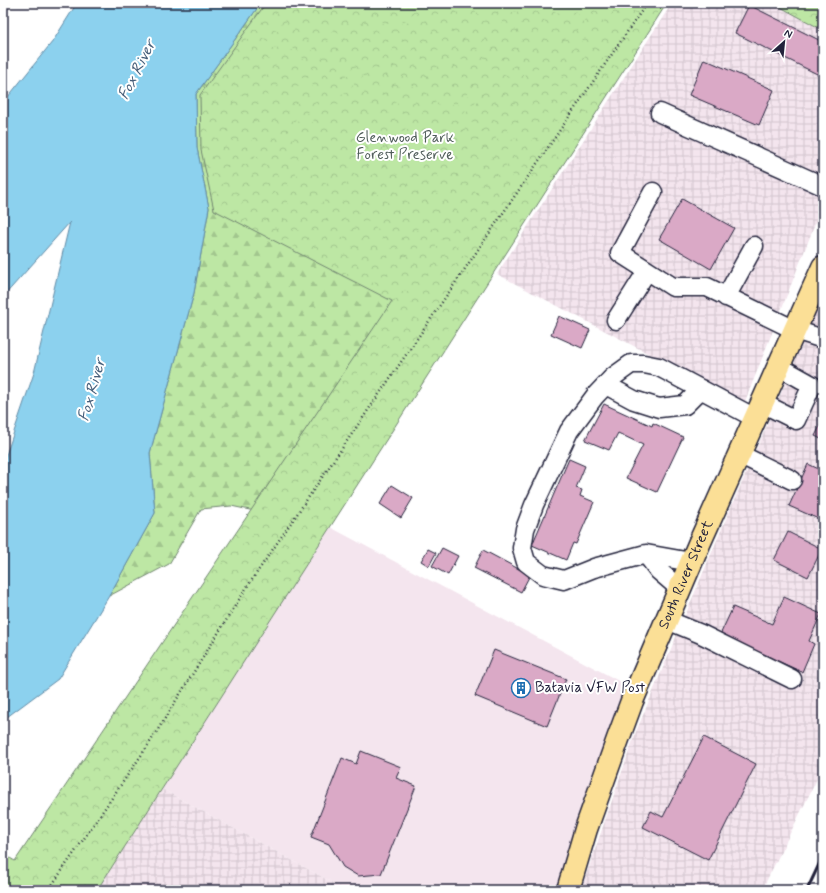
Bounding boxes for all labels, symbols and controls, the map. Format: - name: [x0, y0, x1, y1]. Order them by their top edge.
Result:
- north arrow: [764, 22, 804, 62]
- text: N: [782, 26, 795, 42]
- water label: Fox River: [113, 35, 162, 103]
- park label: Glenwood Park Forest Preserve: [356, 128, 455, 165]
- water label: Fox River: [73, 354, 112, 424]
- street label: South River Street: [654, 517, 718, 632]
- building icon: Batavia VFW Post: [510, 677, 532, 699]
- place label: Batavia VFW Post: [535, 678, 646, 698]

